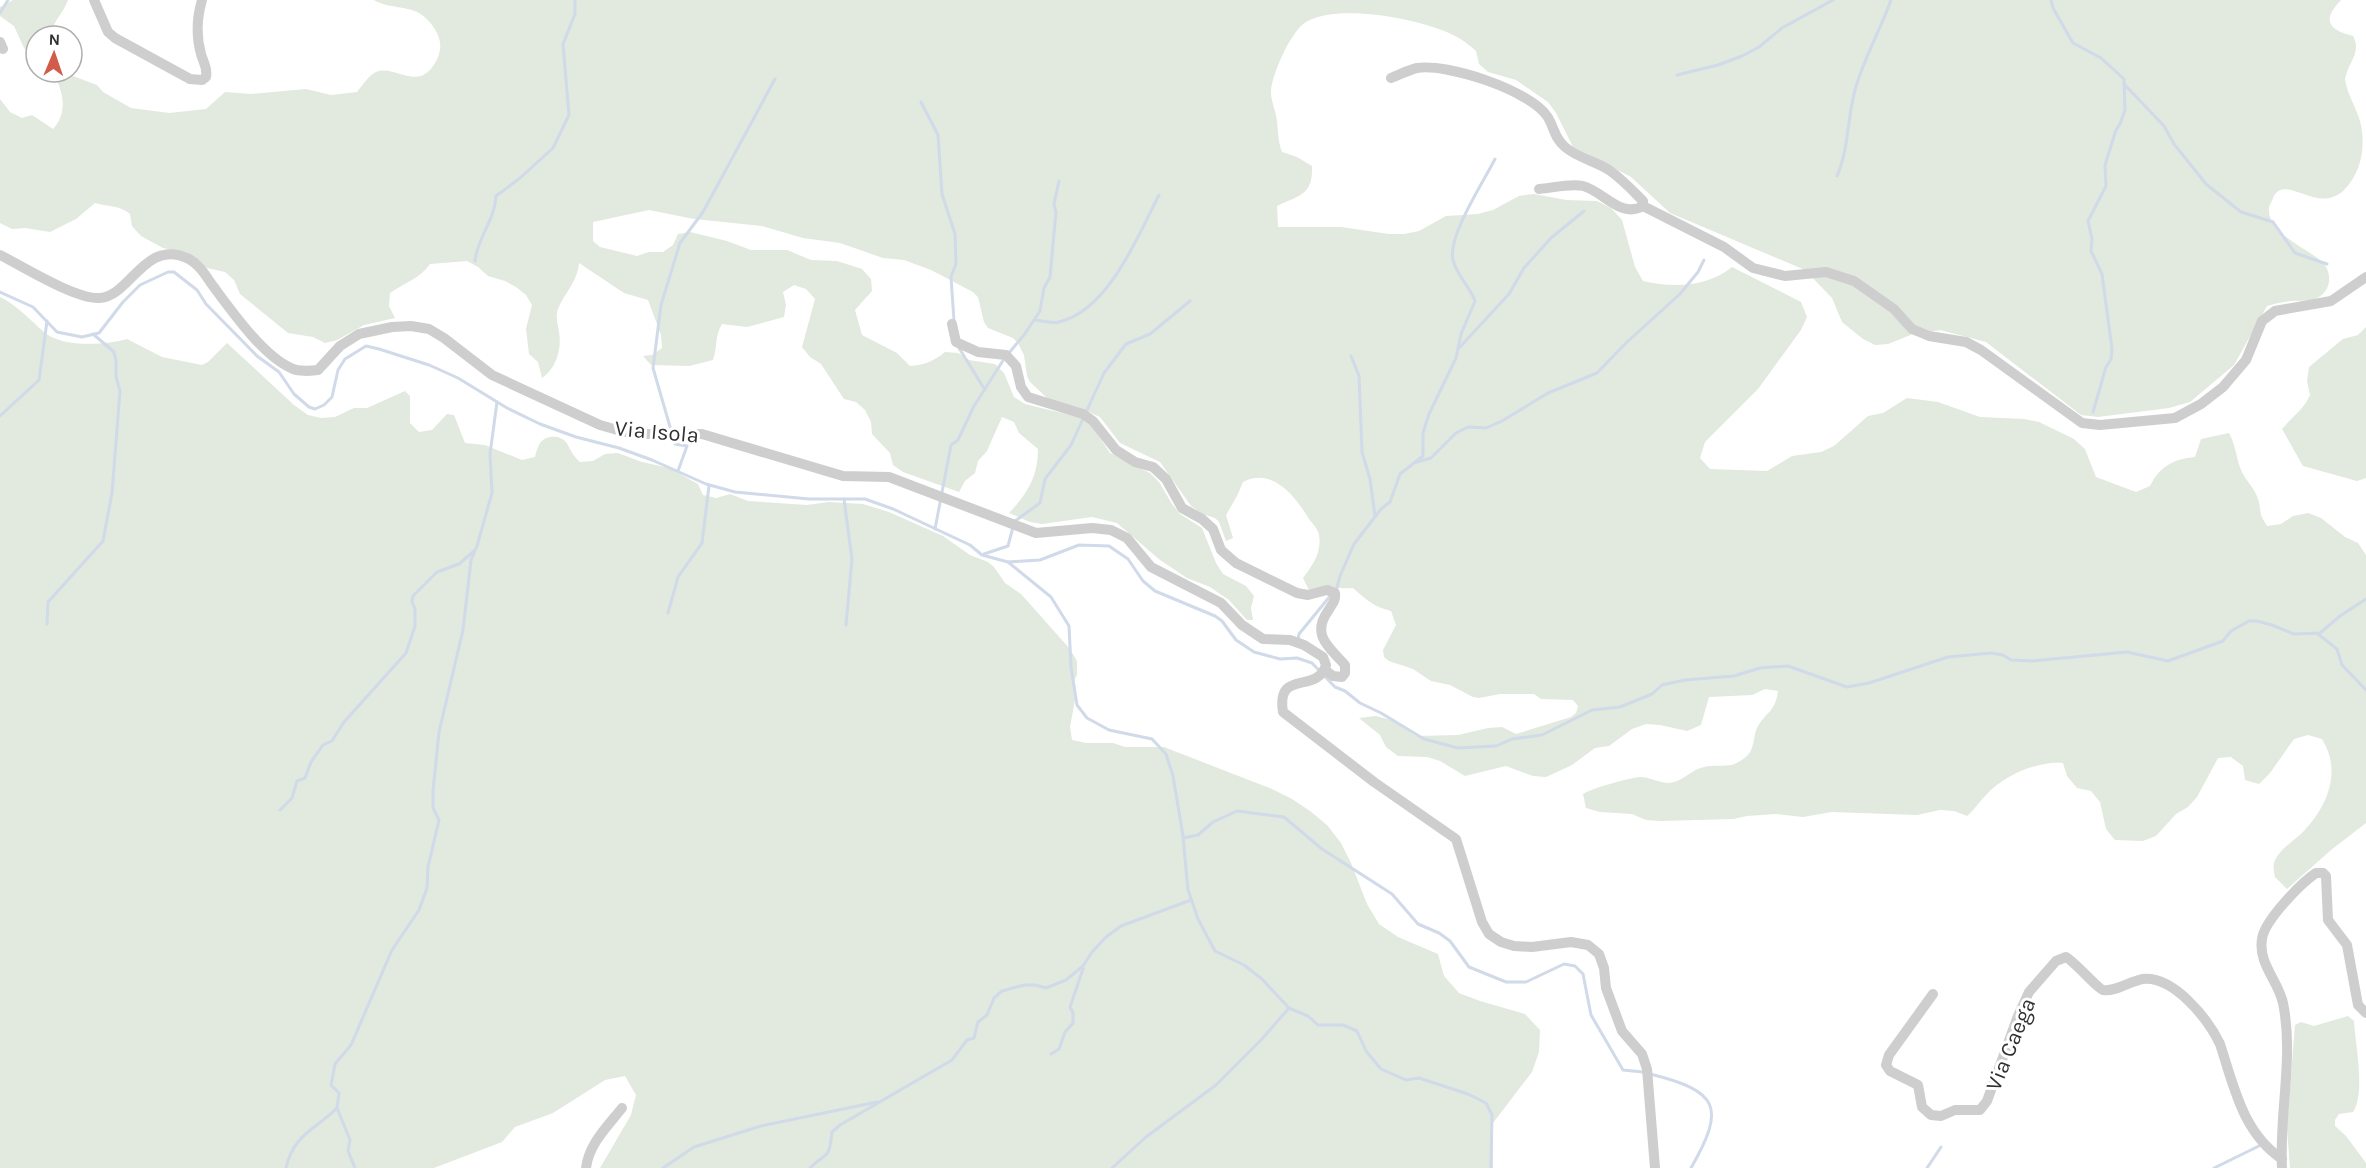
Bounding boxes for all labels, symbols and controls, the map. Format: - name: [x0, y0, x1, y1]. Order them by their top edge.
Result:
- north arrow: [24, 24, 84, 84]
- text: N: [48, 30, 61, 49]
- street label: Via Isola: [614, 415, 700, 449]
- street label: Via Caega: [1981, 994, 2041, 1095]

